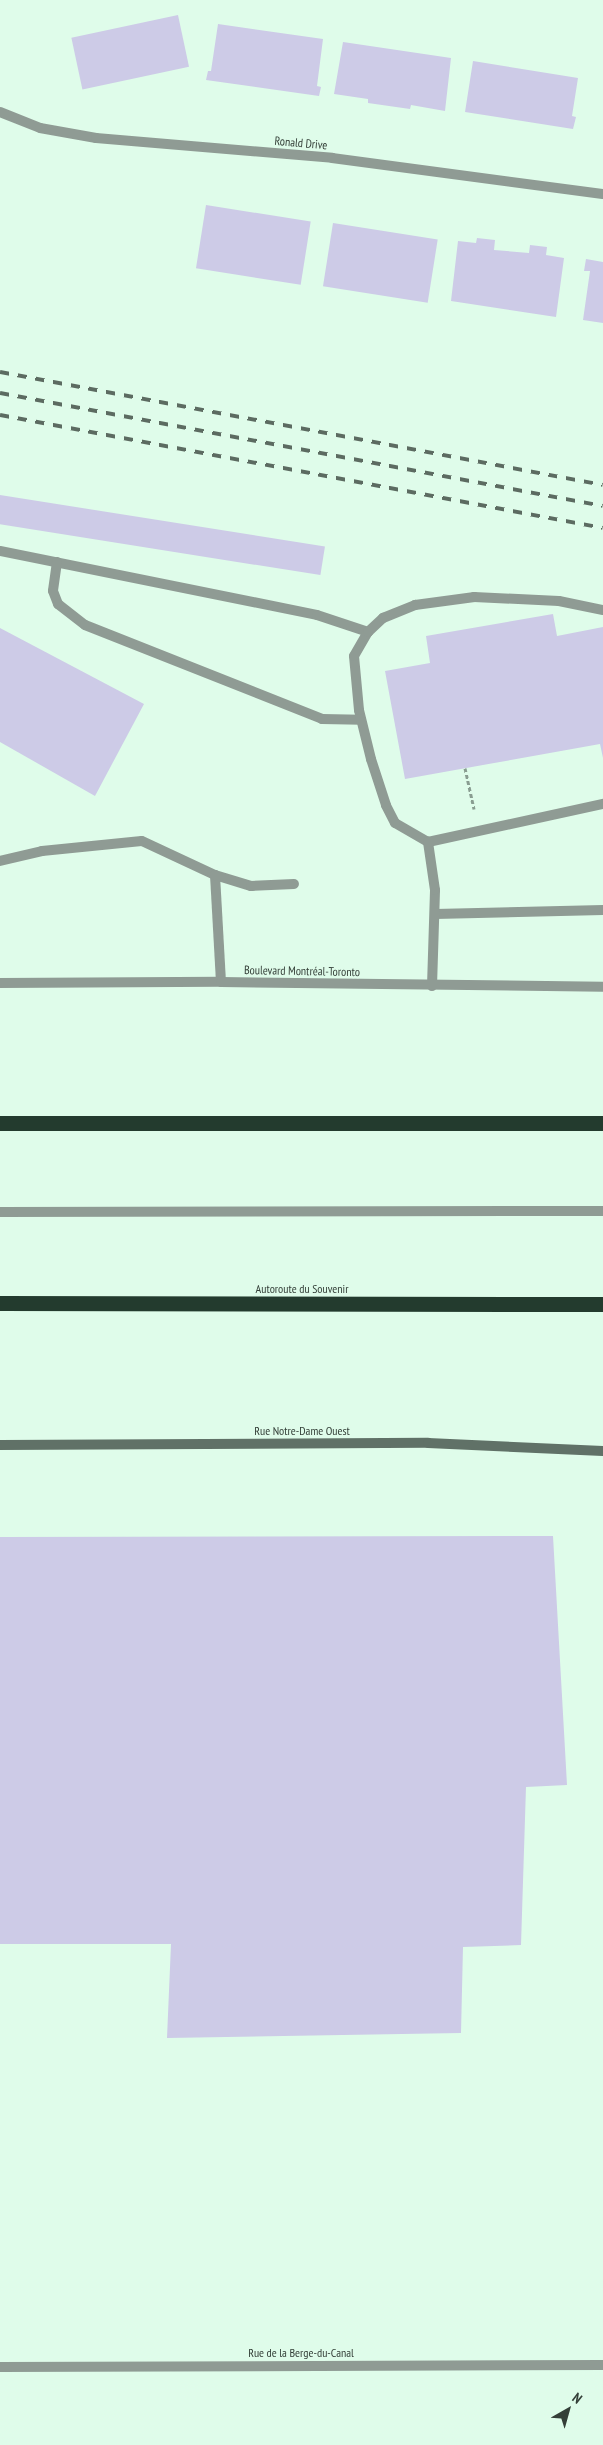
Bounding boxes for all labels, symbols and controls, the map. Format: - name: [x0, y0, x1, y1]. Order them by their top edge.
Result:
- street label: Ronald Drive: [274, 134, 328, 152]
- street label: Boulevard Montréal-Toronto: [244, 963, 360, 979]
- street label: Autoroute du Souvenir: [256, 1282, 348, 1296]
- street label: Rue Notre-Dame Ouest: [254, 1424, 350, 1438]
- street label: Rue de la Berge-du-Canal: [248, 2346, 354, 2360]
- north arrow: [543, 2385, 593, 2435]
- text: N: [569, 2389, 586, 2408]

